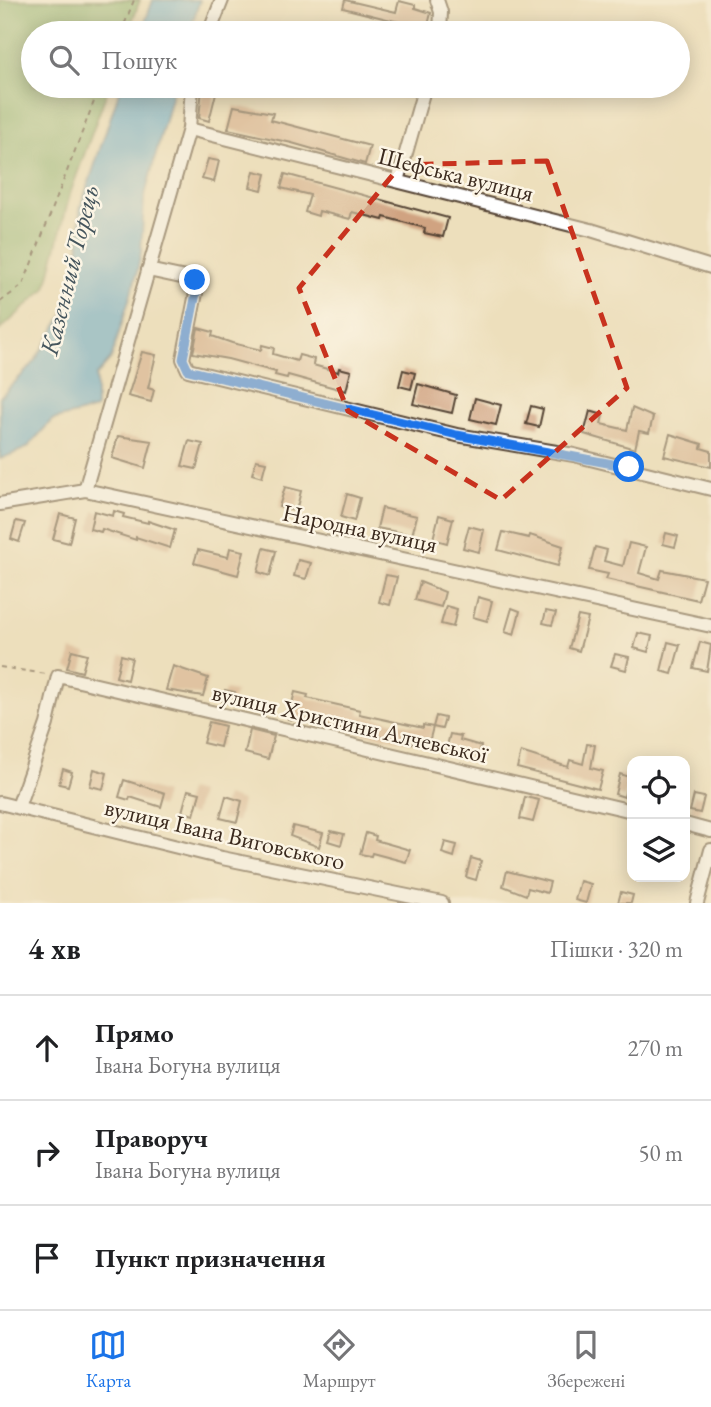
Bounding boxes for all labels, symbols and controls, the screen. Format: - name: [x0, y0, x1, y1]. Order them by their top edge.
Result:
- search box: [21, 21, 690, 98]
- icon: search: [45, 41, 83, 79]
- text: Пошук: [101, 43, 177, 77]
- street label: Шефська вулиця: [375, 140, 537, 208]
- water label: Казенний Торець: [31, 181, 107, 360]
- route end: [179, 264, 210, 295]
- route start: [613, 451, 644, 482]
- street label: Народна вулиця: [280, 496, 441, 560]
- street label: вулиця Христини Алчевської: [209, 676, 492, 770]
- map controls: [627, 756, 690, 882]
- button: locate: [627, 756, 690, 819]
- street label: вулиця Івана Виговського: [102, 791, 348, 877]
- button: layers: [627, 819, 690, 882]
- text: 4 хв: [28, 929, 81, 968]
- text: Пішки · 320 m: [550, 934, 683, 964]
- text: Прямо: [95, 1016, 174, 1050]
- icon: ahead: [28, 1029, 66, 1067]
- text: 270 m: [627, 1033, 683, 1063]
- text: Івана Богуна вулиця: [95, 1050, 281, 1080]
- text: Праворуч: [95, 1121, 208, 1155]
- icon: right: [28, 1134, 66, 1172]
- text: 50 m: [638, 1138, 683, 1168]
- text: Івана Богуна вулиця: [95, 1155, 281, 1185]
- icon: arrive: [28, 1239, 66, 1277]
- text: Пункт призначення: [95, 1241, 326, 1275]
- tab: Карта: [86, 1326, 131, 1393]
- tab: Маршрут: [303, 1326, 376, 1393]
- tab: Збережені: [547, 1326, 625, 1393]

